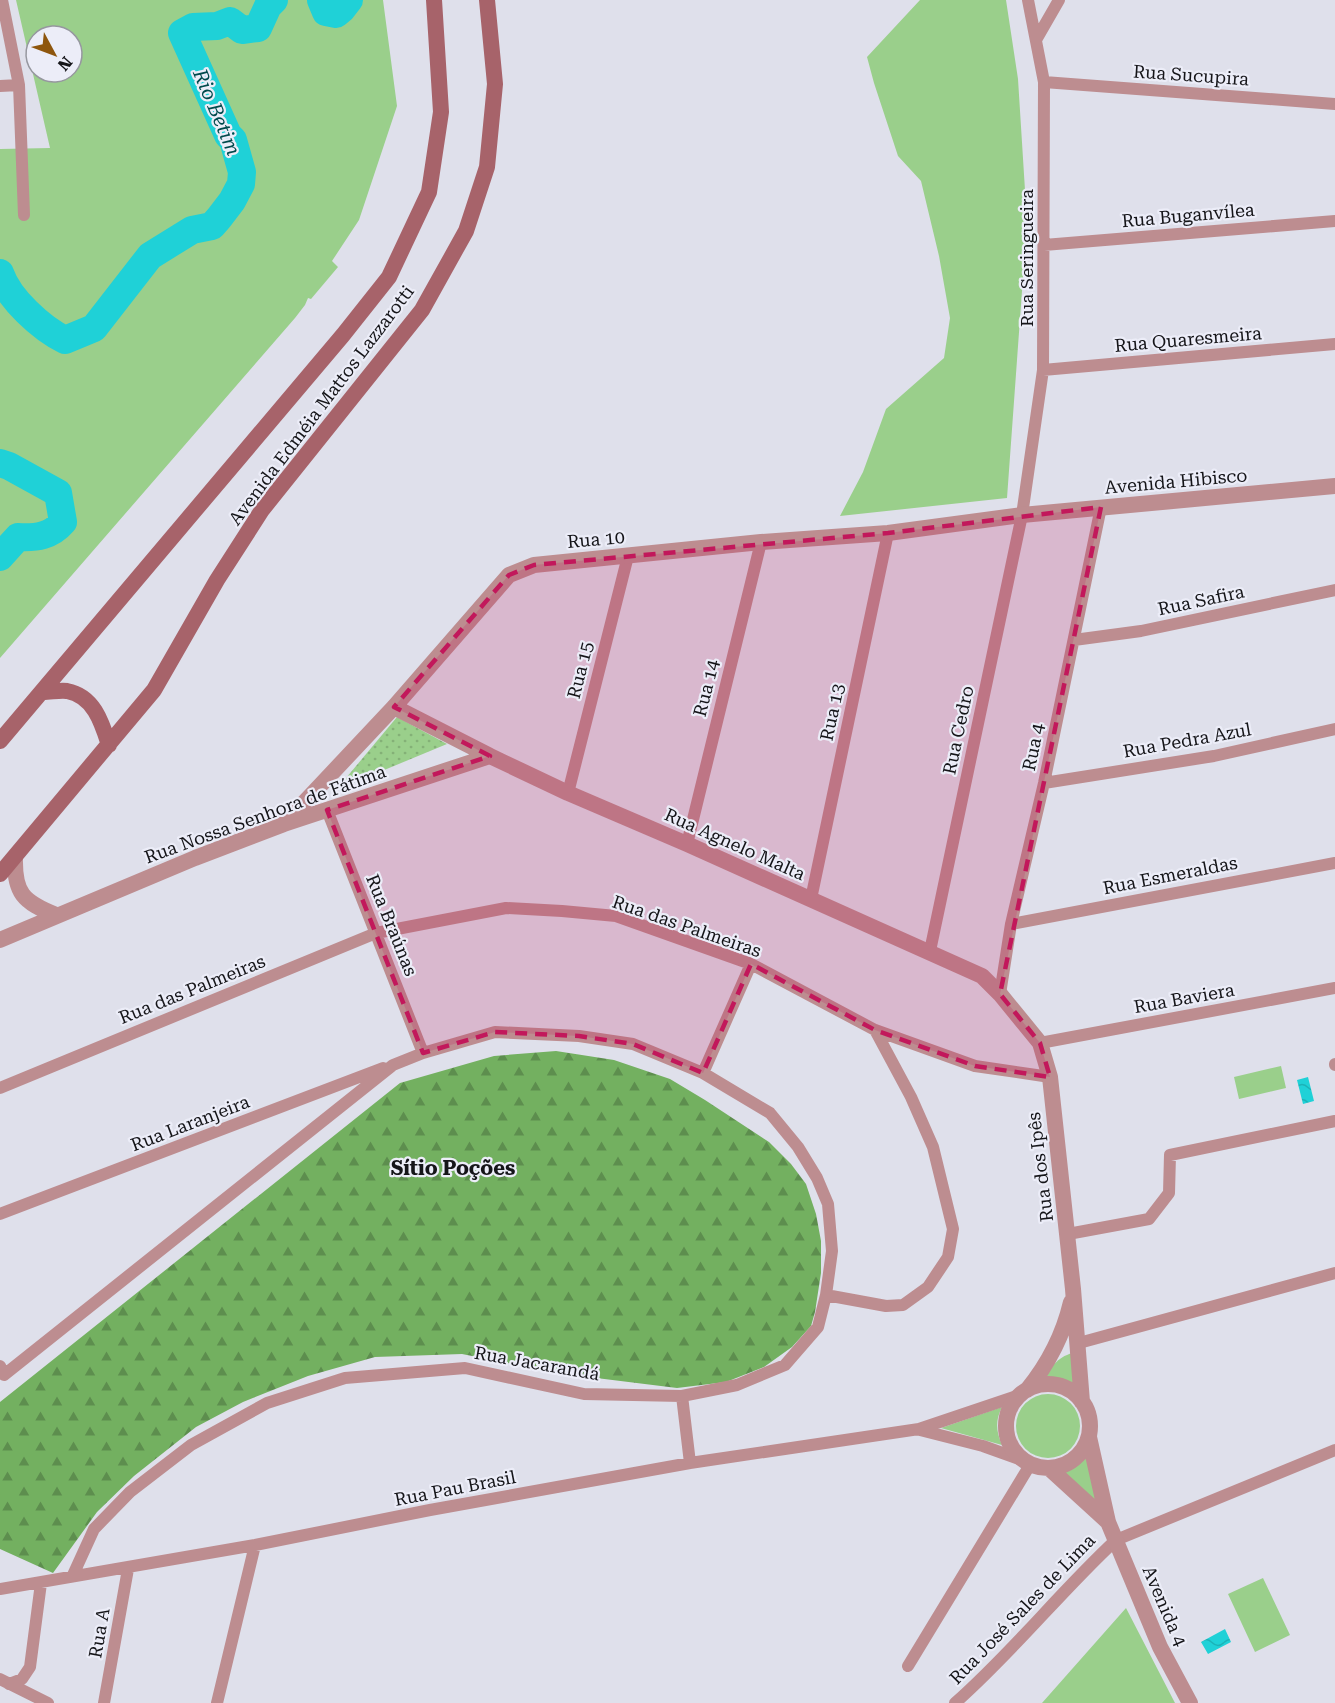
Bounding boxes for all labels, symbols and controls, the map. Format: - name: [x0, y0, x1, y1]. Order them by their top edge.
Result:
- north arrow: [24, 24, 84, 84]
- text: N: [54, 53, 76, 74]
- street label: Rua Sucupira: [1132, 60, 1250, 90]
- water label: Rio Betim: [188, 64, 246, 159]
- street label: Rua Seringueira: [1016, 189, 1037, 327]
- street label: Rua Buganvílea: [1121, 199, 1256, 231]
- street label: Avenida Edméia Mattos Lazzarotti: [224, 281, 418, 529]
- street label: Rua Quaresmeira: [1114, 322, 1263, 356]
- street label: Avenida Hibisco: [1104, 464, 1248, 498]
- street label: Rua 10: [566, 526, 626, 552]
- street label: Rua Safira: [1156, 581, 1246, 619]
- street label: Rua 15: [563, 639, 597, 701]
- street label: Rua 14: [689, 657, 723, 719]
- street label: Rua 13: [816, 682, 848, 742]
- street label: Rua Cedro: [938, 684, 978, 776]
- street label: Rua Pedra Azul: [1121, 718, 1253, 762]
- street label: Rua 4: [1018, 721, 1048, 773]
- street label: Rua Nossa Senhora de Fátima: [142, 760, 389, 868]
- street label: Rua Agnelo Malta: [661, 804, 809, 885]
- street label: Rua Esmeraldas: [1101, 852, 1239, 898]
- street label: Rua Braúnas: [362, 871, 422, 979]
- street label: Rua das Palmeiras: [610, 891, 764, 961]
- street label: Rua das Palmeiras: [116, 950, 268, 1028]
- street label: Rua Baviera: [1132, 979, 1236, 1017]
- street label: Rua Laranjeira: [128, 1091, 252, 1155]
- street label: Rua dos Ipês: [1023, 1111, 1057, 1223]
- district label: Sítio Poções: [391, 1156, 515, 1180]
- street label: Rua Jacarandá: [473, 1342, 601, 1384]
- street label: Rua Pau Brasil: [393, 1466, 518, 1510]
- street label: Rua José Sales de Lima: [945, 1530, 1099, 1688]
- street label: Avenida 4: [1139, 1563, 1191, 1649]
- street label: Rua A: [84, 1606, 114, 1660]

